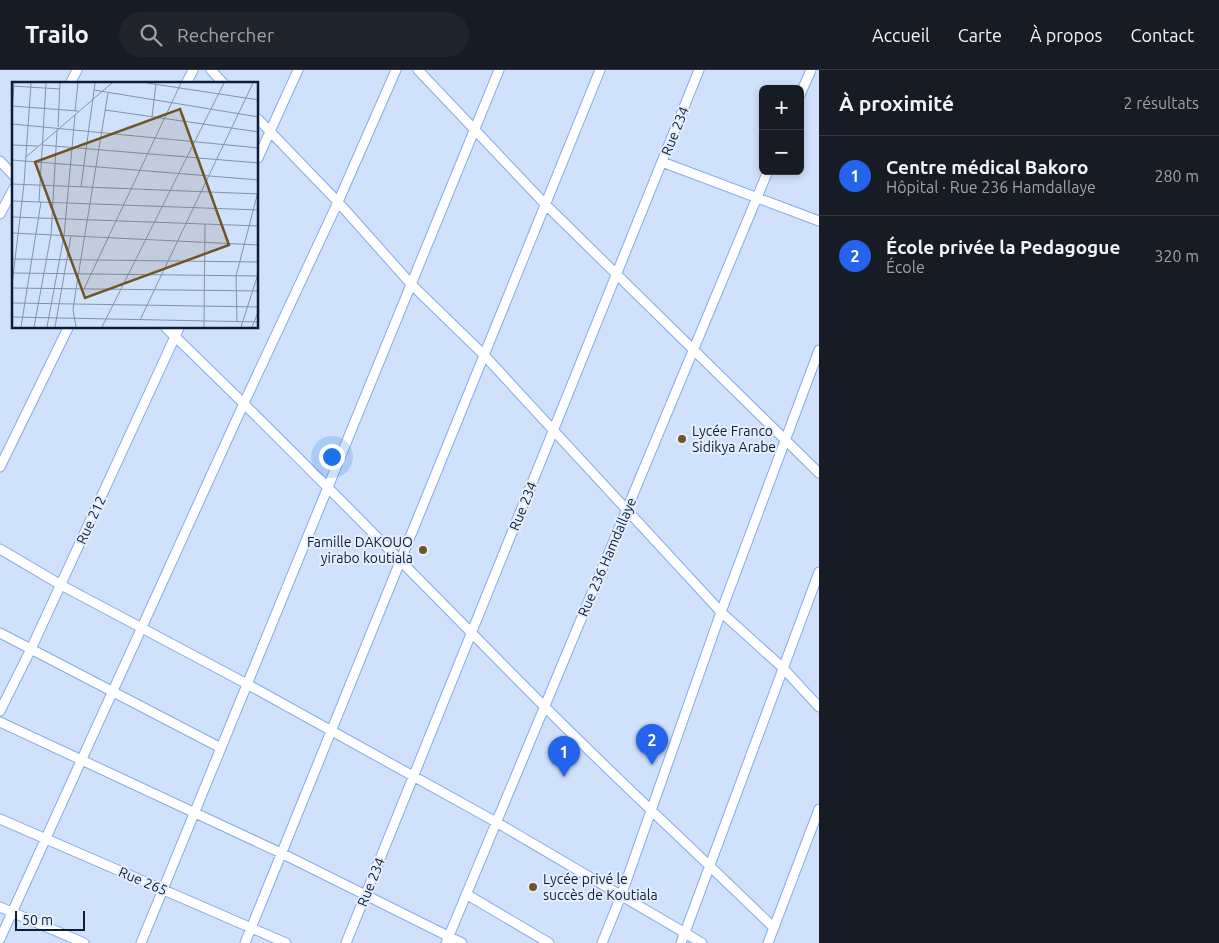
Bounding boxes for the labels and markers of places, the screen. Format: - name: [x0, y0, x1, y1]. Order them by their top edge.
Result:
- place label: Lycée Franco Sidikya Arabe: [692, 423, 776, 455]
- marker: Lycée Franco Sidikya Arabe: [676, 433, 688, 445]
- place label: Famille DAKOUO yirabo koutiala: [307, 534, 413, 566]
- marker: Famille DAKOUO yirabo koutiala: [417, 544, 429, 556]
- pin: 2: [636, 724, 668, 765]
- pin: 1: [548, 736, 580, 777]
- place label: Lycée privé le succès de Koutiala: [543, 871, 658, 903]
- marker: Lycée privé le succès de Koutiala: [527, 881, 539, 893]

